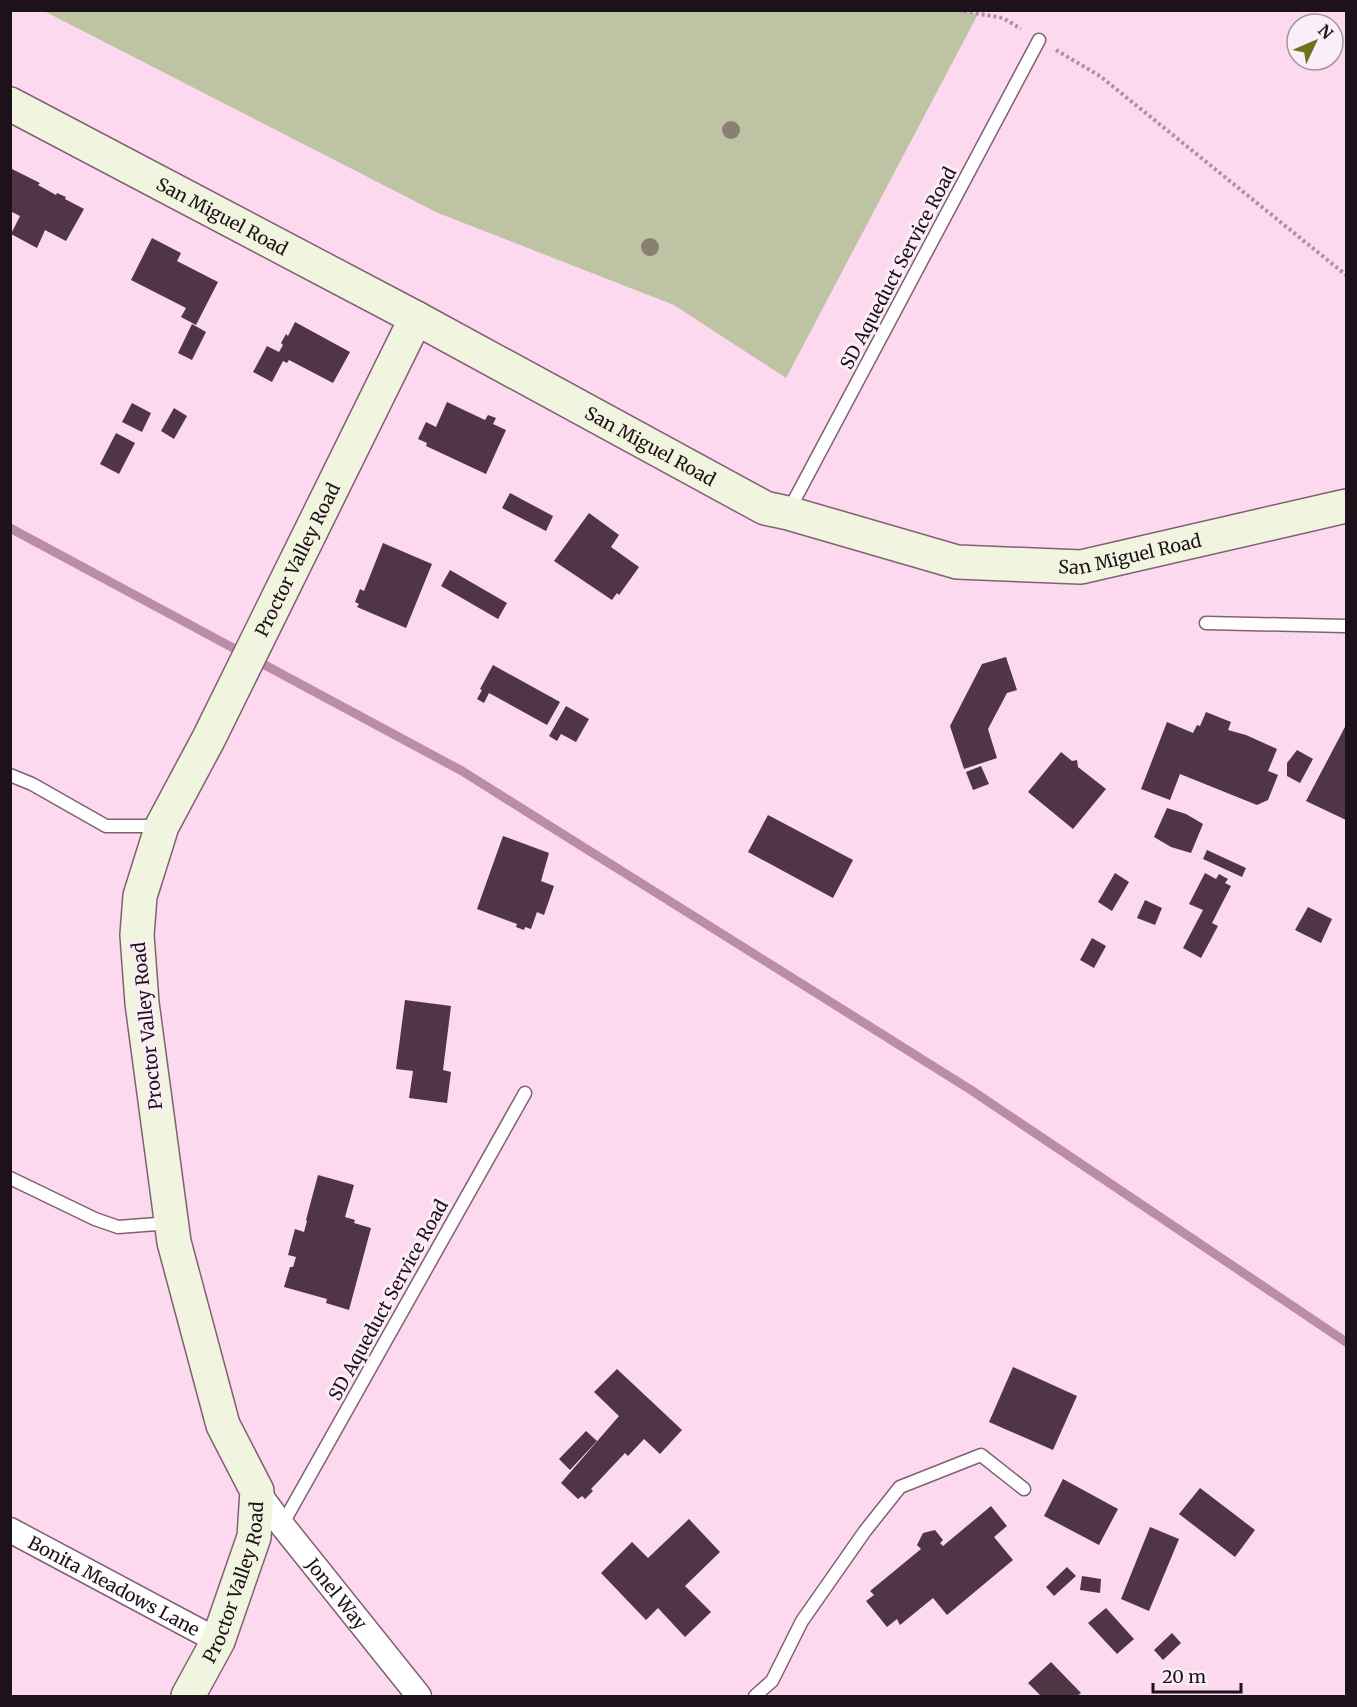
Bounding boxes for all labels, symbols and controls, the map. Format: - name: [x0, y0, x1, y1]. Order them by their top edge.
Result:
- north arrow: [1285, 12, 1345, 72]
- text: N: [1314, 20, 1338, 43]
- street label: SD Aqueduct Service Road: [835, 163, 961, 373]
- street label: San Miguel Road: [153, 172, 292, 260]
- street label: San Miguel Road: [581, 401, 720, 491]
- street label: Proctor Valley Road: [249, 479, 345, 640]
- street label: San Miguel Road: [1058, 528, 1203, 579]
- street label: Proctor Valley Road: [127, 941, 167, 1111]
- street label: SD Aqueduct Service Road: [323, 1196, 453, 1404]
- street label: Proctor Valley Road: [197, 1501, 268, 1667]
- street label: Bonita Meadows Lane: [24, 1530, 204, 1641]
- street label: Jonel Way: [301, 1552, 373, 1634]
- scale bar: [1153, 1656, 1242, 1694]
- text: 20 m: [1162, 1665, 1206, 1688]

